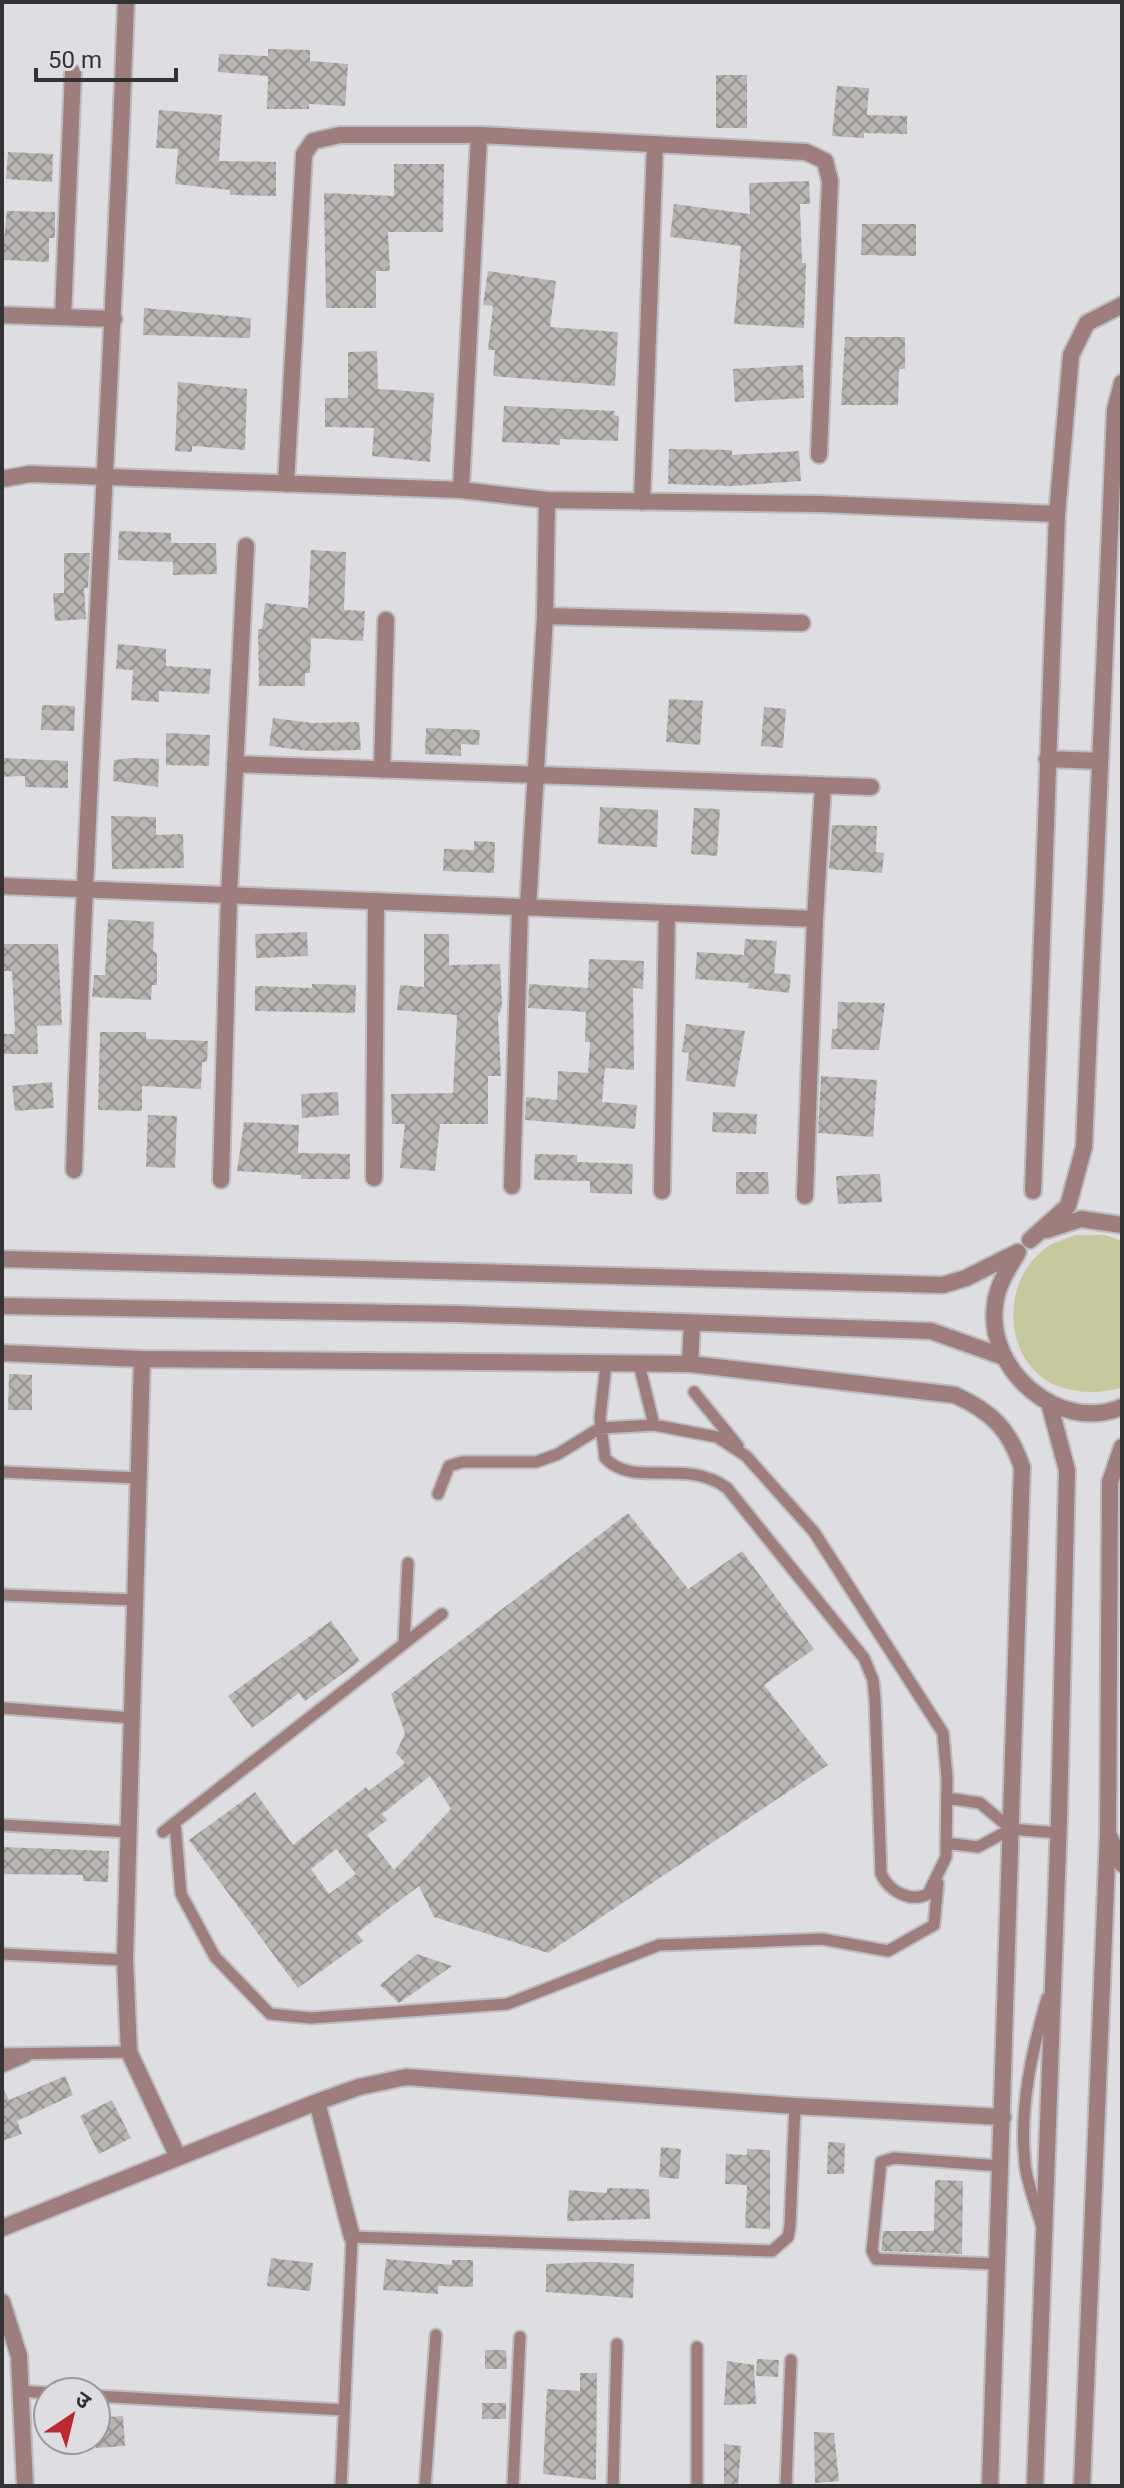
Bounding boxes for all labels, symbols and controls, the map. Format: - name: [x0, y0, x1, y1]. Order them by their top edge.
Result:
- scale bar: [36, 32, 176, 82]
- text: 50 m: [48, 46, 102, 74]
- north arrow: [32, 2376, 112, 2456]
- text: उ: [71, 2386, 97, 2415]

